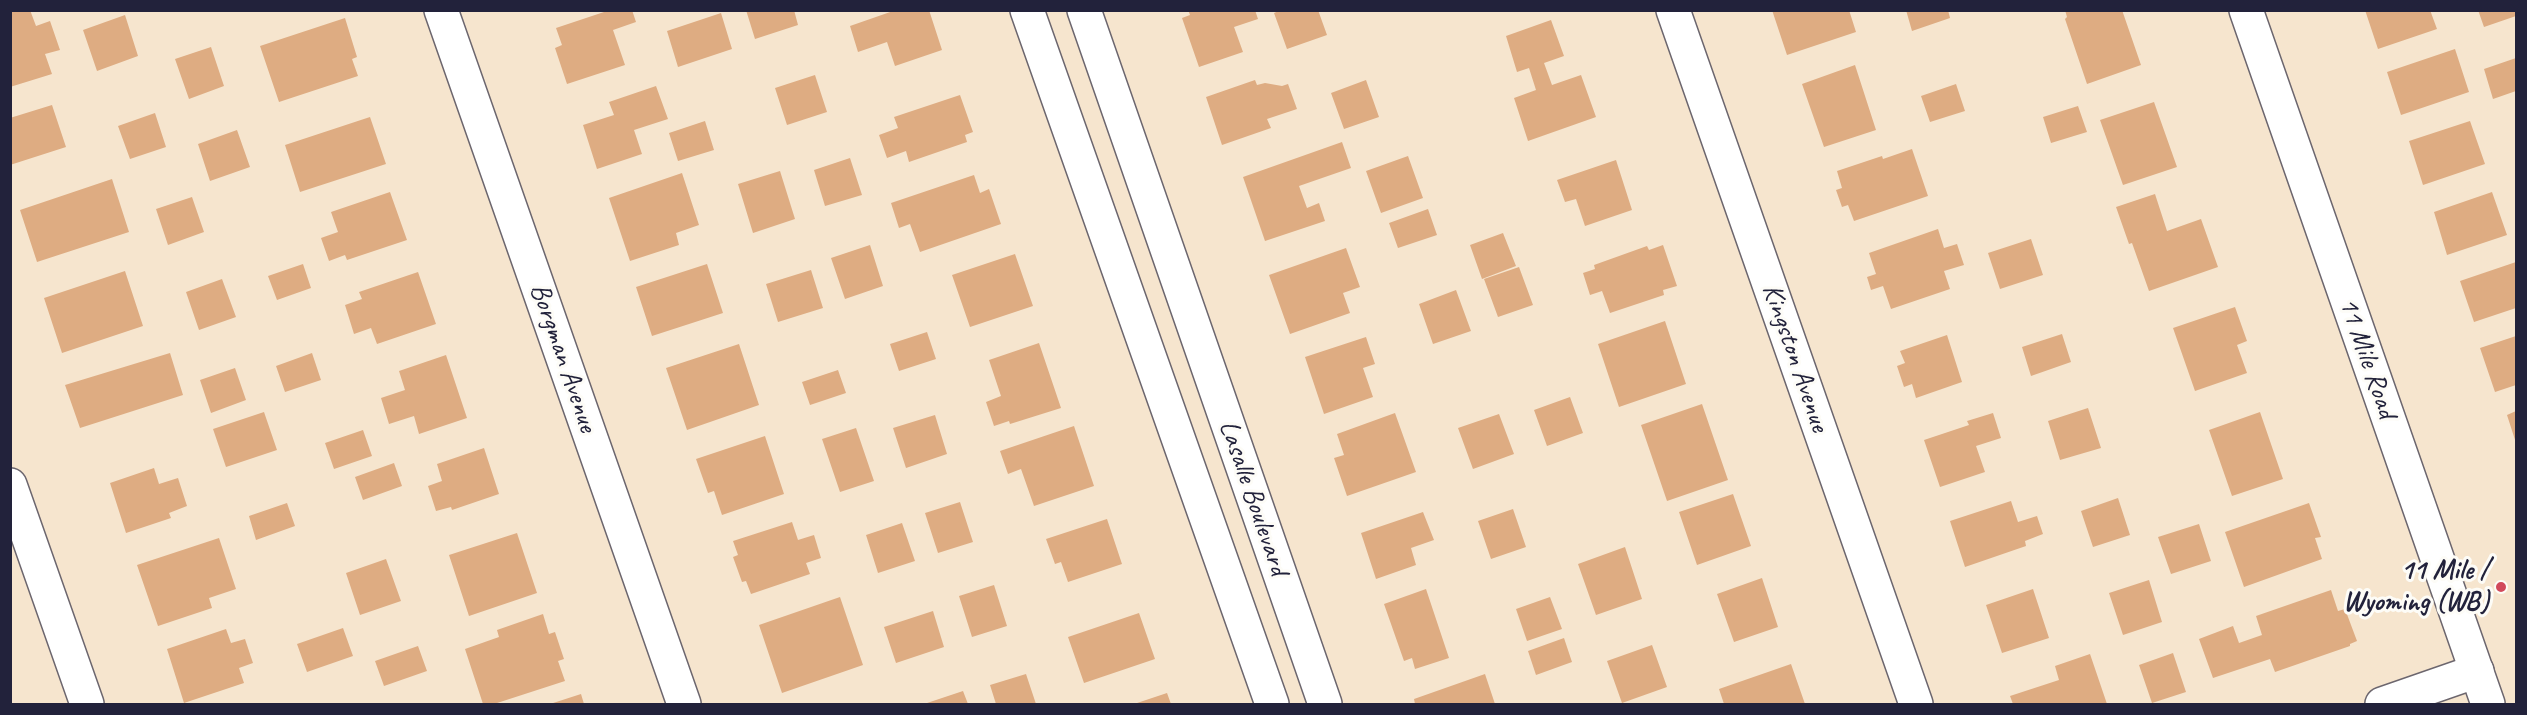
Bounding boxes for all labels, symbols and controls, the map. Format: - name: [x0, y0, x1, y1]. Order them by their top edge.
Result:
- street label: Borgman Avenue: [522, 279, 604, 437]
- street label: Kingston Avenue: [1754, 280, 1836, 436]
- street label: 11 Mile Road: [2331, 293, 2403, 423]
- street label: Lasalle Boulevard: [1211, 416, 1295, 580]
- place label: 11 Mile / Wyoming (WB): [2343, 554, 2489, 620]
- marker: 11 Mile / Wyoming (WB): [2494, 580, 2508, 594]

